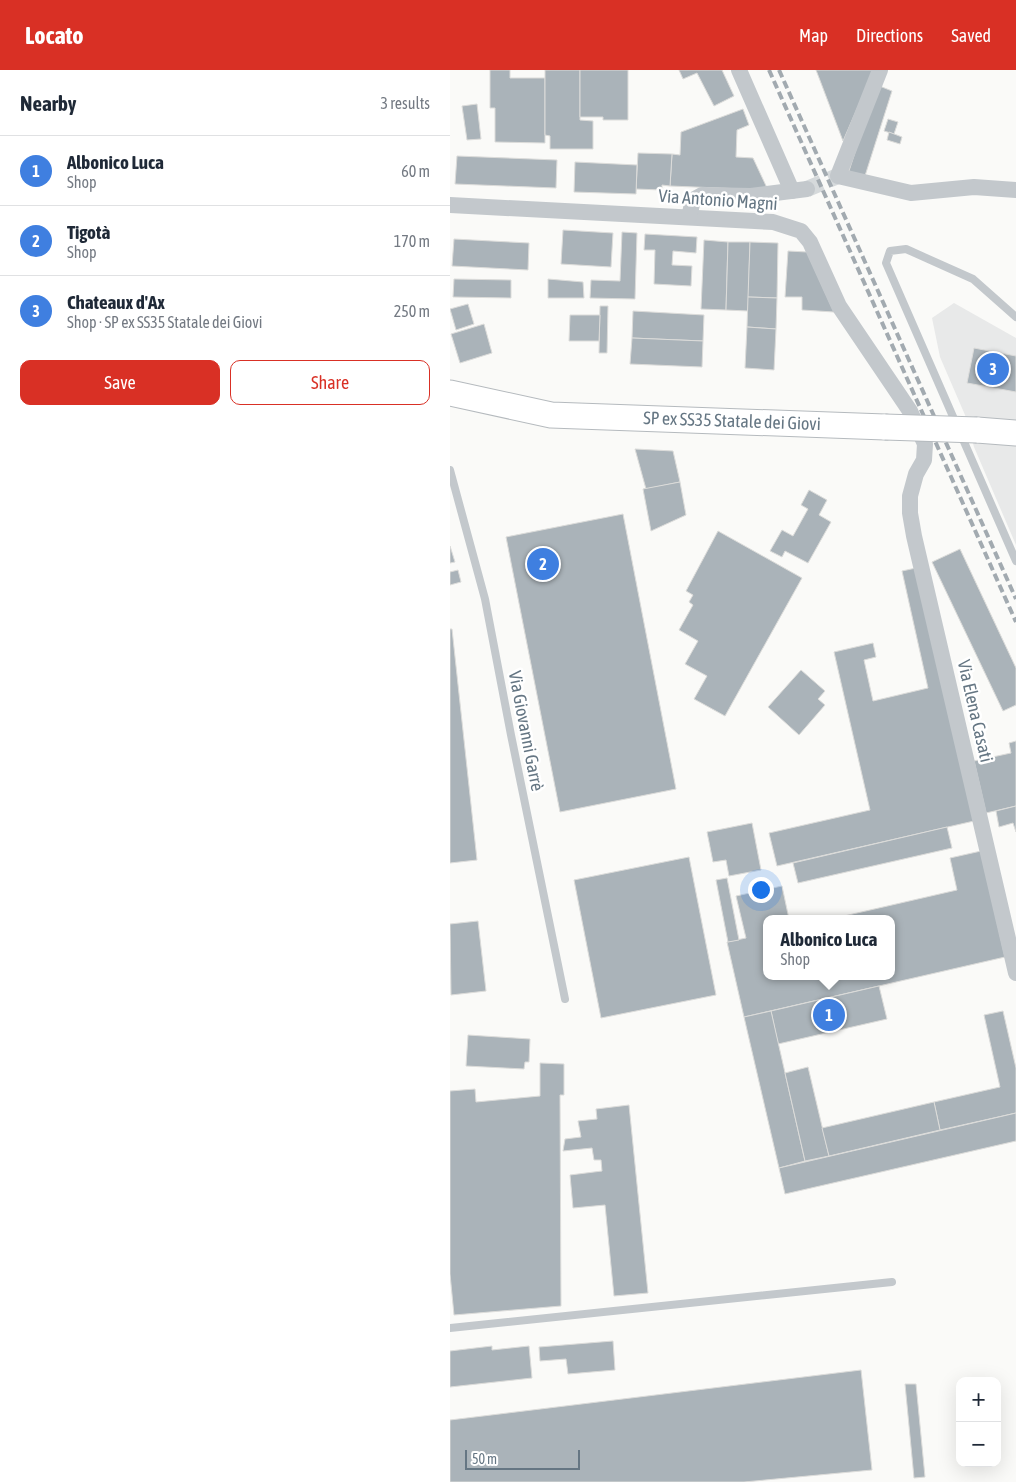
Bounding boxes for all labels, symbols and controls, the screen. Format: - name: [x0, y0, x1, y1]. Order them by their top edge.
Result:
- text: Locato: [25, 22, 84, 49]
- text: Map: [799, 25, 828, 46]
- text: Directions: [856, 25, 923, 46]
- text: Saved: [951, 25, 991, 46]
- text: Nearby: [20, 91, 76, 115]
- text: 3 results: [380, 94, 430, 112]
- text: Albonico Luca: [67, 151, 164, 173]
- text: 1: [32, 162, 40, 180]
- text: 60 m: [401, 162, 430, 180]
- text: Shop: [67, 173, 97, 191]
- street label: Via Antonio Magni: [658, 185, 778, 214]
- text: Tigotà: [67, 221, 110, 243]
- text: 2: [32, 232, 40, 250]
- text: 170 m: [394, 232, 430, 250]
- text: Shop: [67, 243, 97, 261]
- text: Chateaux d'Ax: [67, 291, 165, 313]
- text: 3: [32, 302, 40, 320]
- text: 250 m: [394, 302, 430, 320]
- text: Shop · SP ex SS35 Statale dei Giovi: [67, 313, 262, 331]
- pin: 3: [977, 350, 1009, 388]
- button: Save: [20, 360, 220, 405]
- button: Share: [230, 360, 430, 405]
- street label: SP ex SS35 Statale dei Giovi: [643, 407, 821, 434]
- pin: 2: [527, 545, 559, 583]
- street label: Via Elena Casati: [954, 658, 997, 764]
- street label: Via Giovanni Garrè: [505, 669, 548, 793]
- your location: [748, 877, 774, 903]
- popup: [763, 915, 895, 980]
- text: Albonico Luca: [781, 928, 877, 950]
- text: Shop: [781, 950, 810, 968]
- pin: 1: [813, 996, 845, 1034]
- map controls: [956, 1377, 1001, 1467]
- button: +: [956, 1377, 1001, 1422]
- button: −: [956, 1422, 1001, 1467]
- scale bar: [465, 1447, 580, 1470]
- text: 50 m: [472, 1451, 497, 1467]

